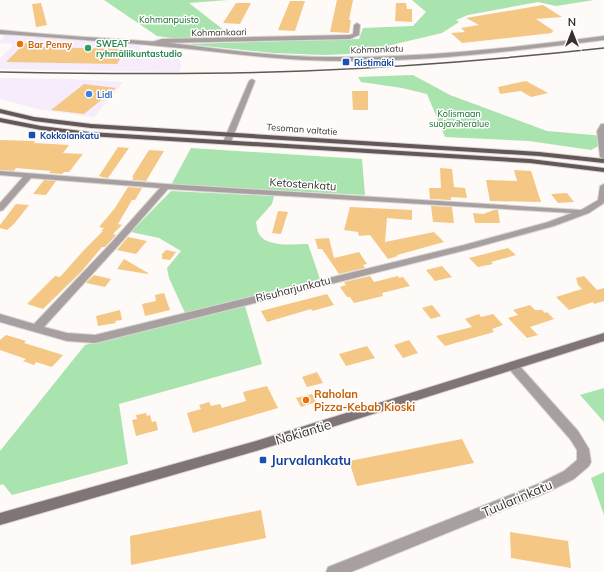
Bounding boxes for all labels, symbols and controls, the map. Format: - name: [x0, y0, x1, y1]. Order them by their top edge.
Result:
- north arrow: [552, 12, 592, 52]
- park label: Kohmanpuisto: [139, 14, 199, 25]
- text: N: [568, 15, 576, 29]
- street label: Kohmankaari: [191, 26, 247, 38]
- place label: SWEAT ryhmäliikuntastudio: [96, 38, 182, 60]
- marker: Bar Penny: [15, 39, 25, 49]
- place label: Bar Penny: [28, 39, 72, 51]
- marker: SWEAT ryhmäliikuntastudio: [83, 43, 93, 53]
- street label: Kohmankatu: [350, 43, 404, 55]
- marker: Ristimäki: [341, 57, 351, 67]
- place label: Ristimäki: [354, 57, 394, 68]
- marker: Lidl: [84, 89, 94, 99]
- place label: Lidl: [97, 89, 112, 100]
- park label: Kolismaan suojaviheralue: [429, 108, 489, 129]
- street label: Tesoman valtatie: [266, 121, 338, 137]
- marker: Kokkolankatu: [27, 130, 37, 140]
- place label: Kokkolankatu: [40, 130, 99, 141]
- street label: Ketostenkatu: [269, 175, 337, 193]
- street label: Risuharjunkatu: [254, 273, 332, 305]
- place label: Raholan Pizza-Kebab Kioski: [314, 387, 415, 414]
- marker: Raholan Pizza-Kebab Kioski: [301, 395, 311, 405]
- street label: Nokiantie: [273, 416, 333, 448]
- place label: Jurvalankatu: [271, 452, 351, 468]
- marker: Jurvalankatu: [258, 455, 268, 465]
- street label: Tuularinkatu: [479, 476, 555, 520]

